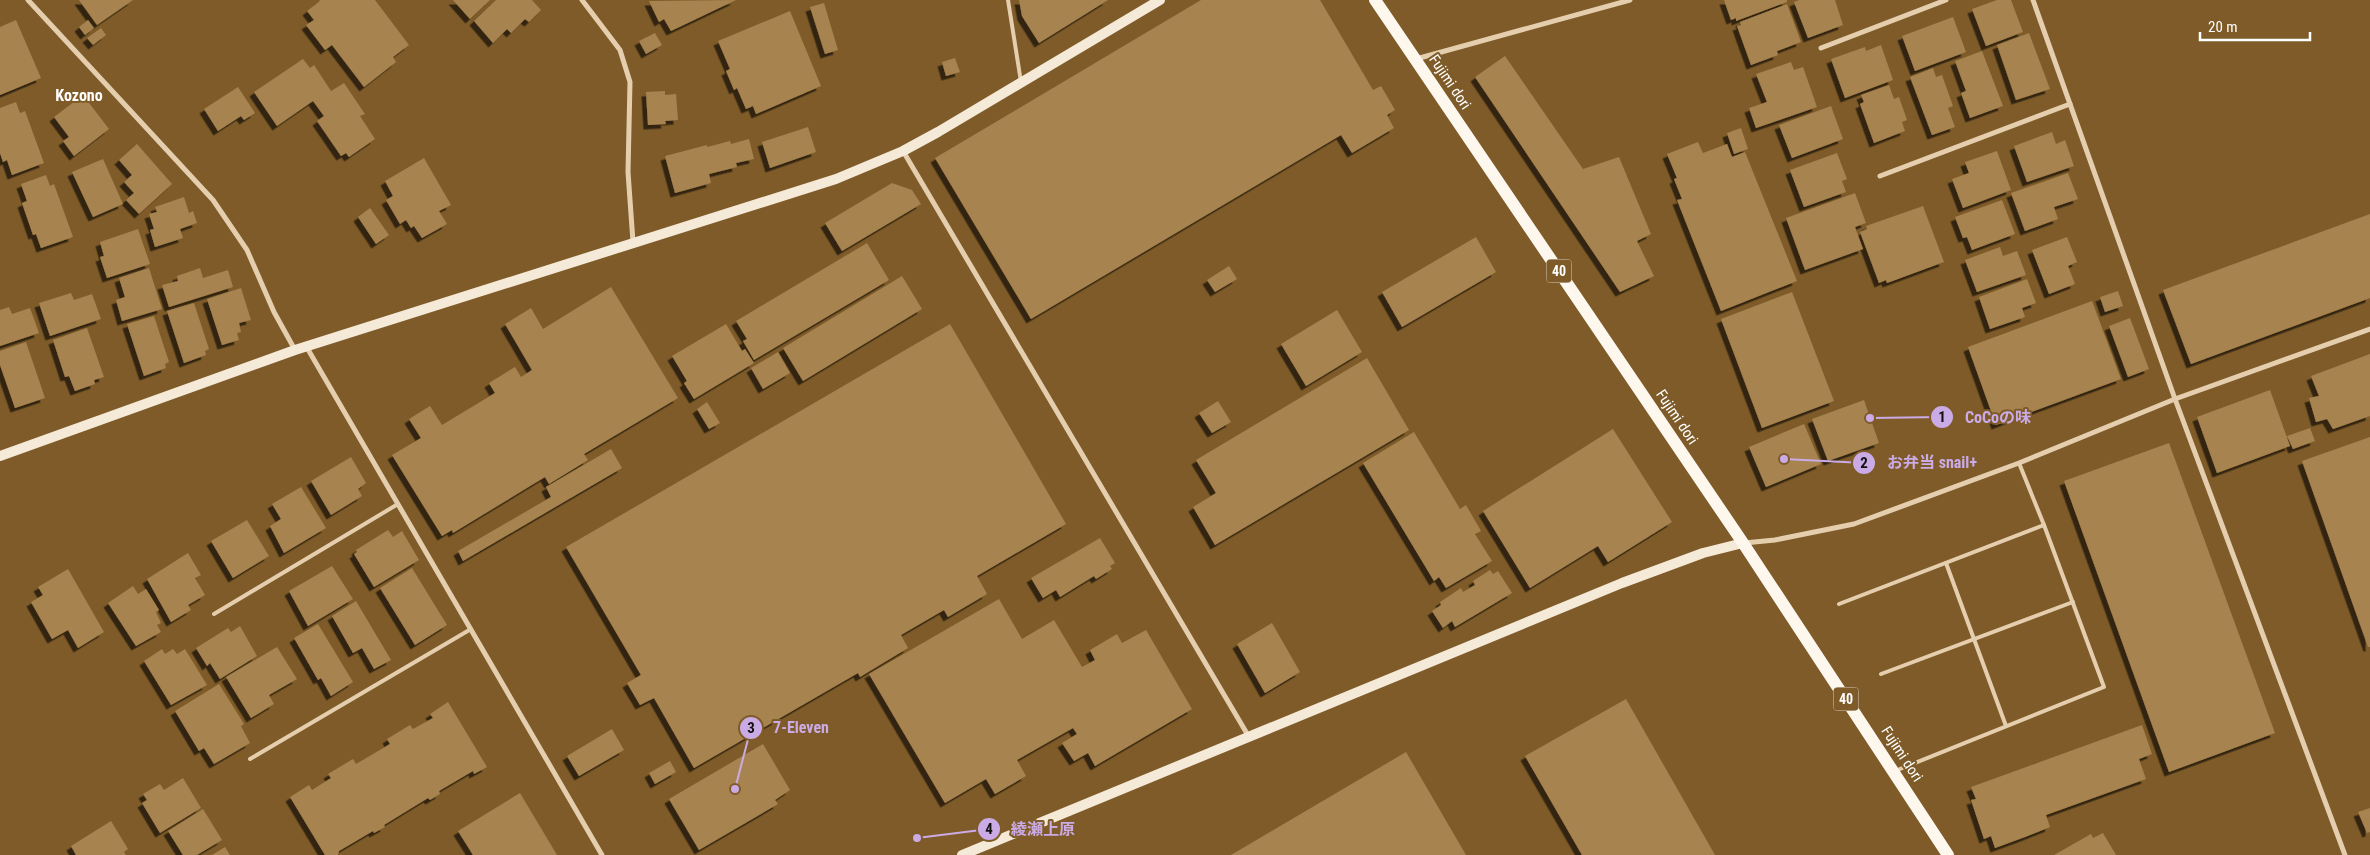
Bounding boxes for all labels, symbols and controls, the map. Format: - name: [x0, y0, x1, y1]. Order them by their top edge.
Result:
- scale bar: [2200, 10, 2310, 42]
- text: 20 m: [2208, 18, 2238, 36]
- street label: Fujimi dori: [1425, 51, 1475, 113]
- district label: Kozono: [55, 86, 103, 105]
- road number: 40: [1546, 260, 1572, 282]
- street label: Fujimi dori: [1652, 386, 1702, 448]
- callout: CoCoの味: [1930, 402, 2041, 433]
- text: 1: [1938, 408, 1946, 426]
- text: CoCoの味: [1965, 408, 2031, 427]
- callout: お弁当 snail+: [1852, 447, 1987, 478]
- text: お弁当 snail+: [1887, 453, 1977, 472]
- text: 2: [1860, 454, 1868, 472]
- road number: 40: [1834, 688, 1858, 711]
- callout: 7-Eleven: [738, 712, 839, 743]
- text: 7-Eleven: [773, 718, 829, 737]
- text: 3: [747, 719, 755, 737]
- street label: Fujimi dori: [1877, 723, 1927, 785]
- callout: 綾瀬上原: [976, 813, 1085, 844]
- text: 4: [985, 820, 993, 838]
- text: 綾瀬上原: [1011, 820, 1075, 839]

